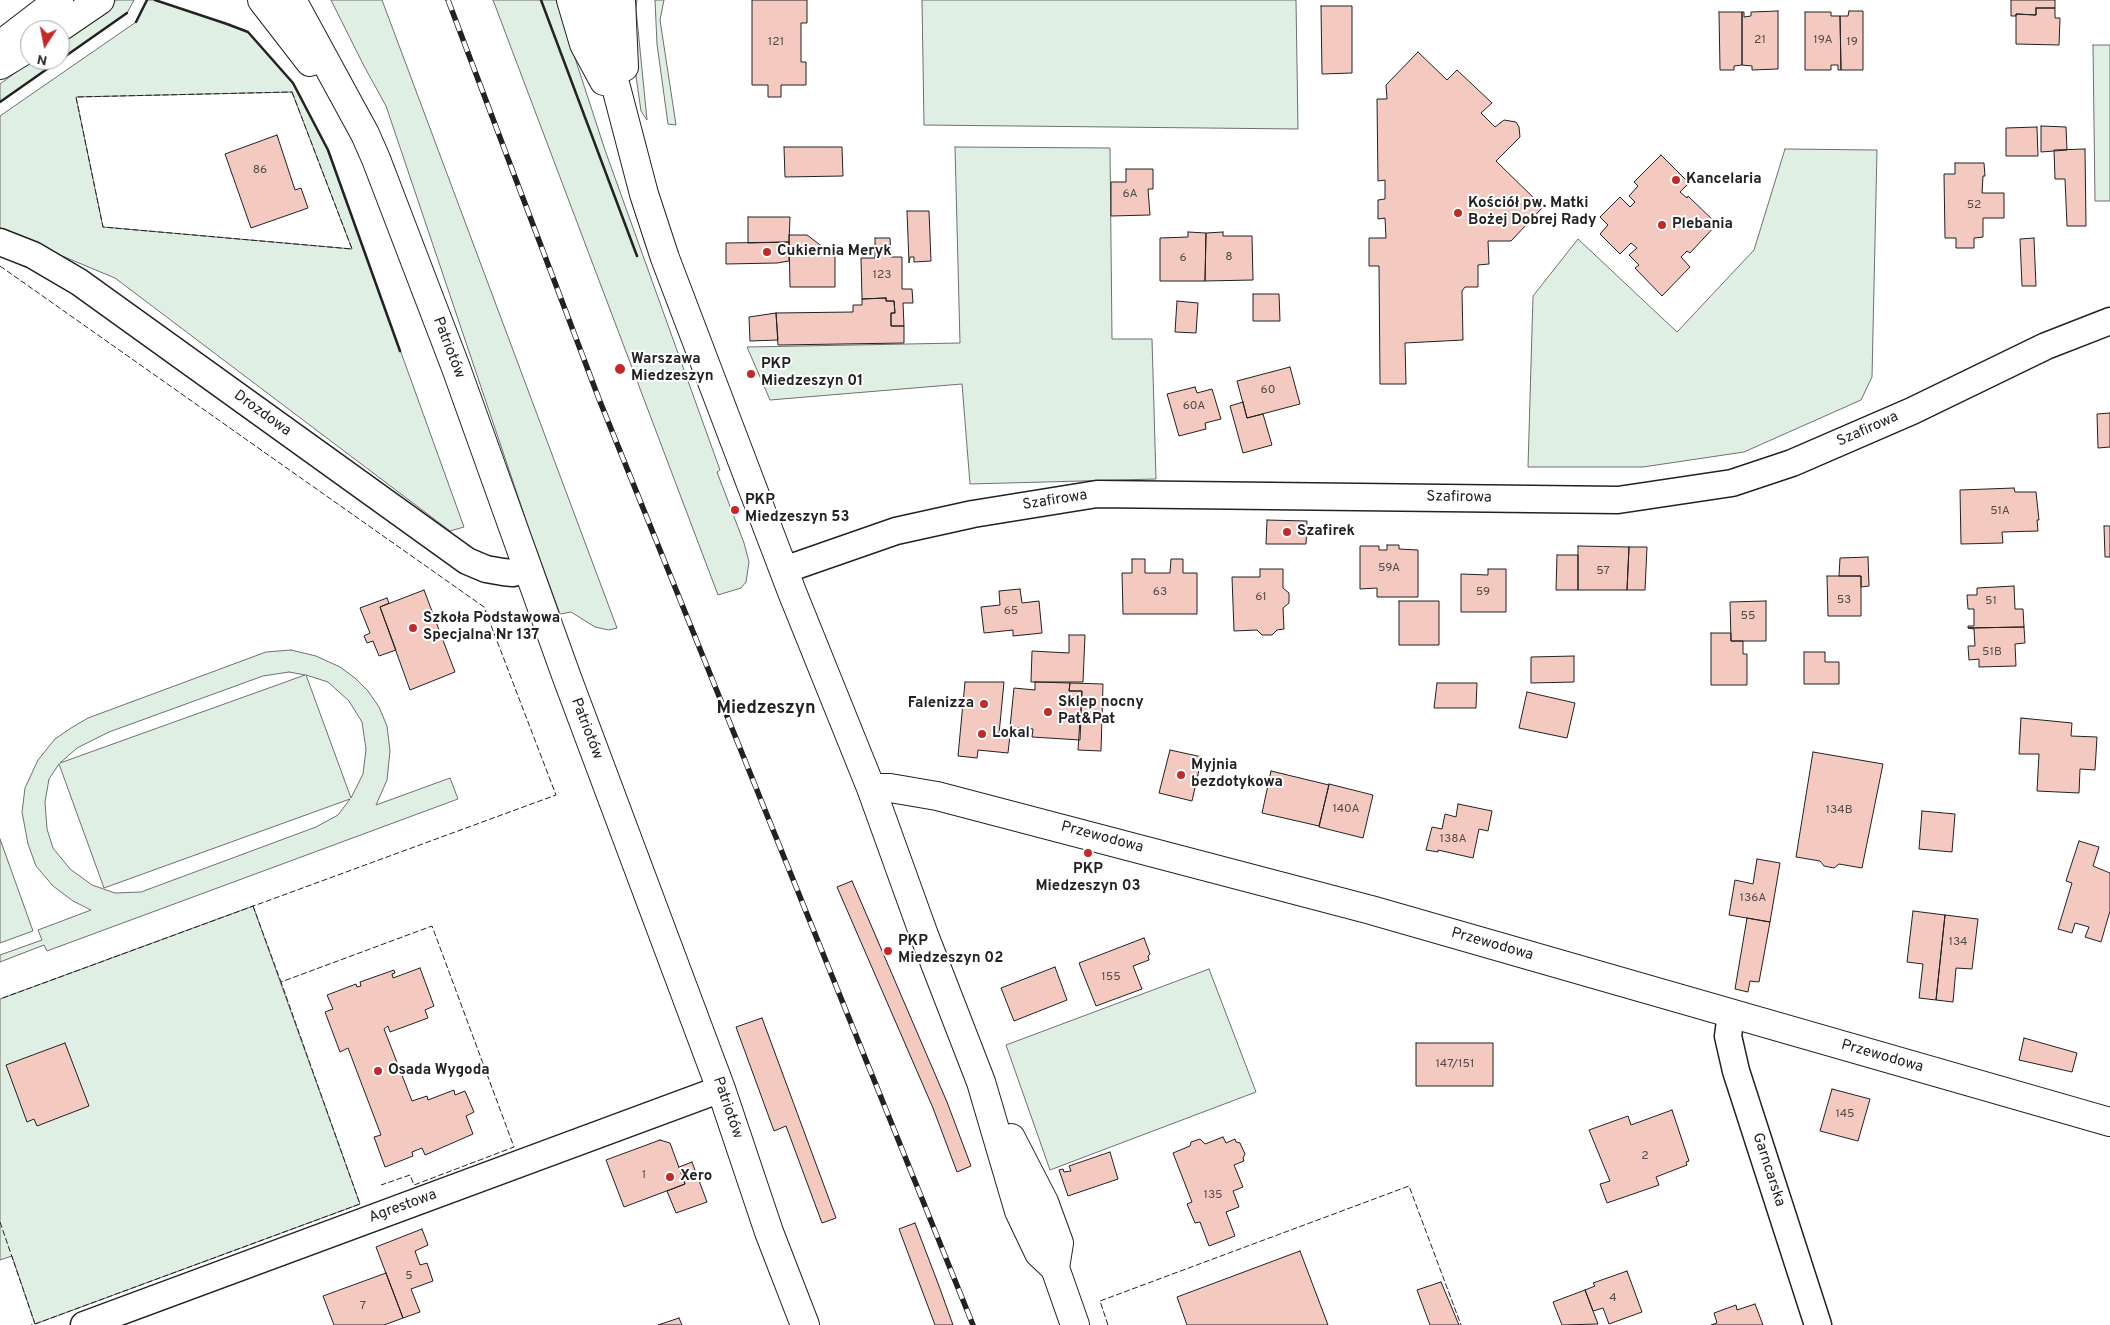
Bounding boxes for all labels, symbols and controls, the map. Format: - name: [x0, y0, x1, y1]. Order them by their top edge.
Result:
- north arrow: [20, 20, 70, 70]
- house number: 21: [1754, 34, 1766, 48]
- house number: 19A: [1813, 34, 1833, 48]
- house number: 121: [768, 36, 784, 50]
- house number: 19: [1846, 36, 1858, 50]
- text: N: [36, 50, 49, 69]
- house number: 86: [253, 164, 267, 178]
- place label: Kancelaria: [1686, 171, 1762, 189]
- marker: Kancelaria: [1670, 174, 1682, 186]
- house number: 6A: [1122, 188, 1138, 202]
- place label: Kościół pw. Matki Bożej Dobrej Rady: [1468, 195, 1597, 230]
- house number: 52: [1967, 199, 1981, 213]
- marker: Kościół pw. Matki Bożej Dobrej Rady: [1452, 207, 1464, 219]
- place label: Plebania: [1672, 216, 1733, 234]
- marker: Plebania: [1656, 219, 1668, 231]
- place label: Cukiernia Meryk: [777, 243, 892, 261]
- marker: Cukiernia Meryk: [761, 246, 773, 258]
- house number: 8: [1225, 251, 1233, 265]
- house number: 6: [1179, 252, 1187, 266]
- house number: 123: [872, 269, 892, 283]
- street label: Patriotów: [428, 315, 468, 381]
- place label: Warszawa Miedzeszyn: [631, 351, 714, 386]
- place label: PKP Miedzeszyn 01: [761, 356, 863, 391]
- marker: Warszawa Miedzeszyn: [613, 362, 627, 376]
- marker: PKP Miedzeszyn 01: [745, 368, 757, 380]
- house number: 60: [1261, 384, 1275, 398]
- street label: Drozdowa: [230, 387, 294, 441]
- house number: 60A: [1183, 400, 1205, 414]
- street label: Szafirowa: [1834, 408, 1902, 452]
- street label: Szafirowa: [1021, 487, 1089, 515]
- street label: Szafirowa: [1426, 488, 1492, 508]
- place label: PKP Miedzeszyn 53: [745, 492, 850, 527]
- marker: PKP Miedzeszyn 53: [729, 504, 741, 516]
- house number: 51A: [1990, 505, 2010, 519]
- place label: Szafirek: [1297, 523, 1355, 541]
- marker: Szafirek: [1281, 526, 1293, 538]
- house number: 59A: [1378, 562, 1400, 576]
- house number: 57: [1596, 565, 1610, 579]
- house number: 63: [1153, 586, 1167, 600]
- house number: 59: [1476, 586, 1490, 600]
- house number: 61: [1255, 591, 1267, 605]
- house number: 53: [1837, 594, 1851, 608]
- house number: 51: [1985, 595, 1997, 609]
- house number: 65: [1004, 605, 1018, 619]
- place label: Szkoła Podstawowa Specjalna Nr 137: [423, 610, 560, 645]
- house number: 55: [1741, 610, 1755, 624]
- marker: Szkoła Podstawowa Specjalna Nr 137: [407, 622, 419, 634]
- house number: 51B: [1982, 646, 2002, 660]
- place label: Sklep nocny Pat&Pat: [1058, 694, 1144, 729]
- place label: Falenizza: [908, 695, 974, 713]
- street label: Patriotów: [566, 696, 606, 762]
- district label: Miedzeszyn: [716, 698, 816, 720]
- marker: Falenizza: [978, 698, 990, 710]
- marker: Sklep nocny Pat&Pat: [1042, 706, 1054, 718]
- place label: Lokal: [992, 725, 1030, 743]
- marker: Lokal: [976, 728, 988, 740]
- place label: Myjnia bezdotykowa: [1191, 757, 1283, 792]
- marker: Myjnia bezdotykowa: [1175, 769, 1187, 781]
- house number: 140A: [1332, 803, 1360, 817]
- house number: 134B: [1825, 804, 1853, 818]
- street label: Przewodowa: [1059, 818, 1145, 858]
- house number: 138A: [1439, 833, 1467, 847]
- marker: PKP Miedzeszyn 03: [1082, 847, 1094, 859]
- place label: PKP Miedzeszyn 03: [1035, 861, 1141, 896]
- house number: 136A: [1740, 892, 1766, 906]
- street label: Przewodowa: [1449, 925, 1535, 965]
- place label: PKP Miedzeszyn 02: [898, 933, 1003, 968]
- house number: 134: [1948, 936, 1968, 950]
- marker: PKP Miedzeszyn 02: [882, 945, 894, 957]
- house number: 155: [1101, 971, 1121, 985]
- street label: Przewodowa: [1839, 1037, 1925, 1077]
- house number: 147/151: [1436, 1058, 1474, 1072]
- place label: Osada Wygoda: [388, 1062, 490, 1080]
- marker: Osada Wygoda: [372, 1065, 384, 1077]
- street label: Patriotów: [708, 1075, 746, 1141]
- house number: 145: [1835, 1108, 1855, 1122]
- street label: Garncarska: [1748, 1131, 1788, 1209]
- house number: 2: [1641, 1150, 1649, 1164]
- place label: Xero: [680, 1168, 712, 1186]
- house number: 1: [642, 1169, 646, 1183]
- marker: Xero: [664, 1171, 676, 1183]
- street label: Agrestowa: [367, 1186, 439, 1228]
- house number: 135: [1203, 1189, 1223, 1203]
- house number: 5: [405, 1270, 413, 1284]
- house number: 4: [1609, 1292, 1617, 1306]
- house number: 7: [360, 1300, 366, 1314]

